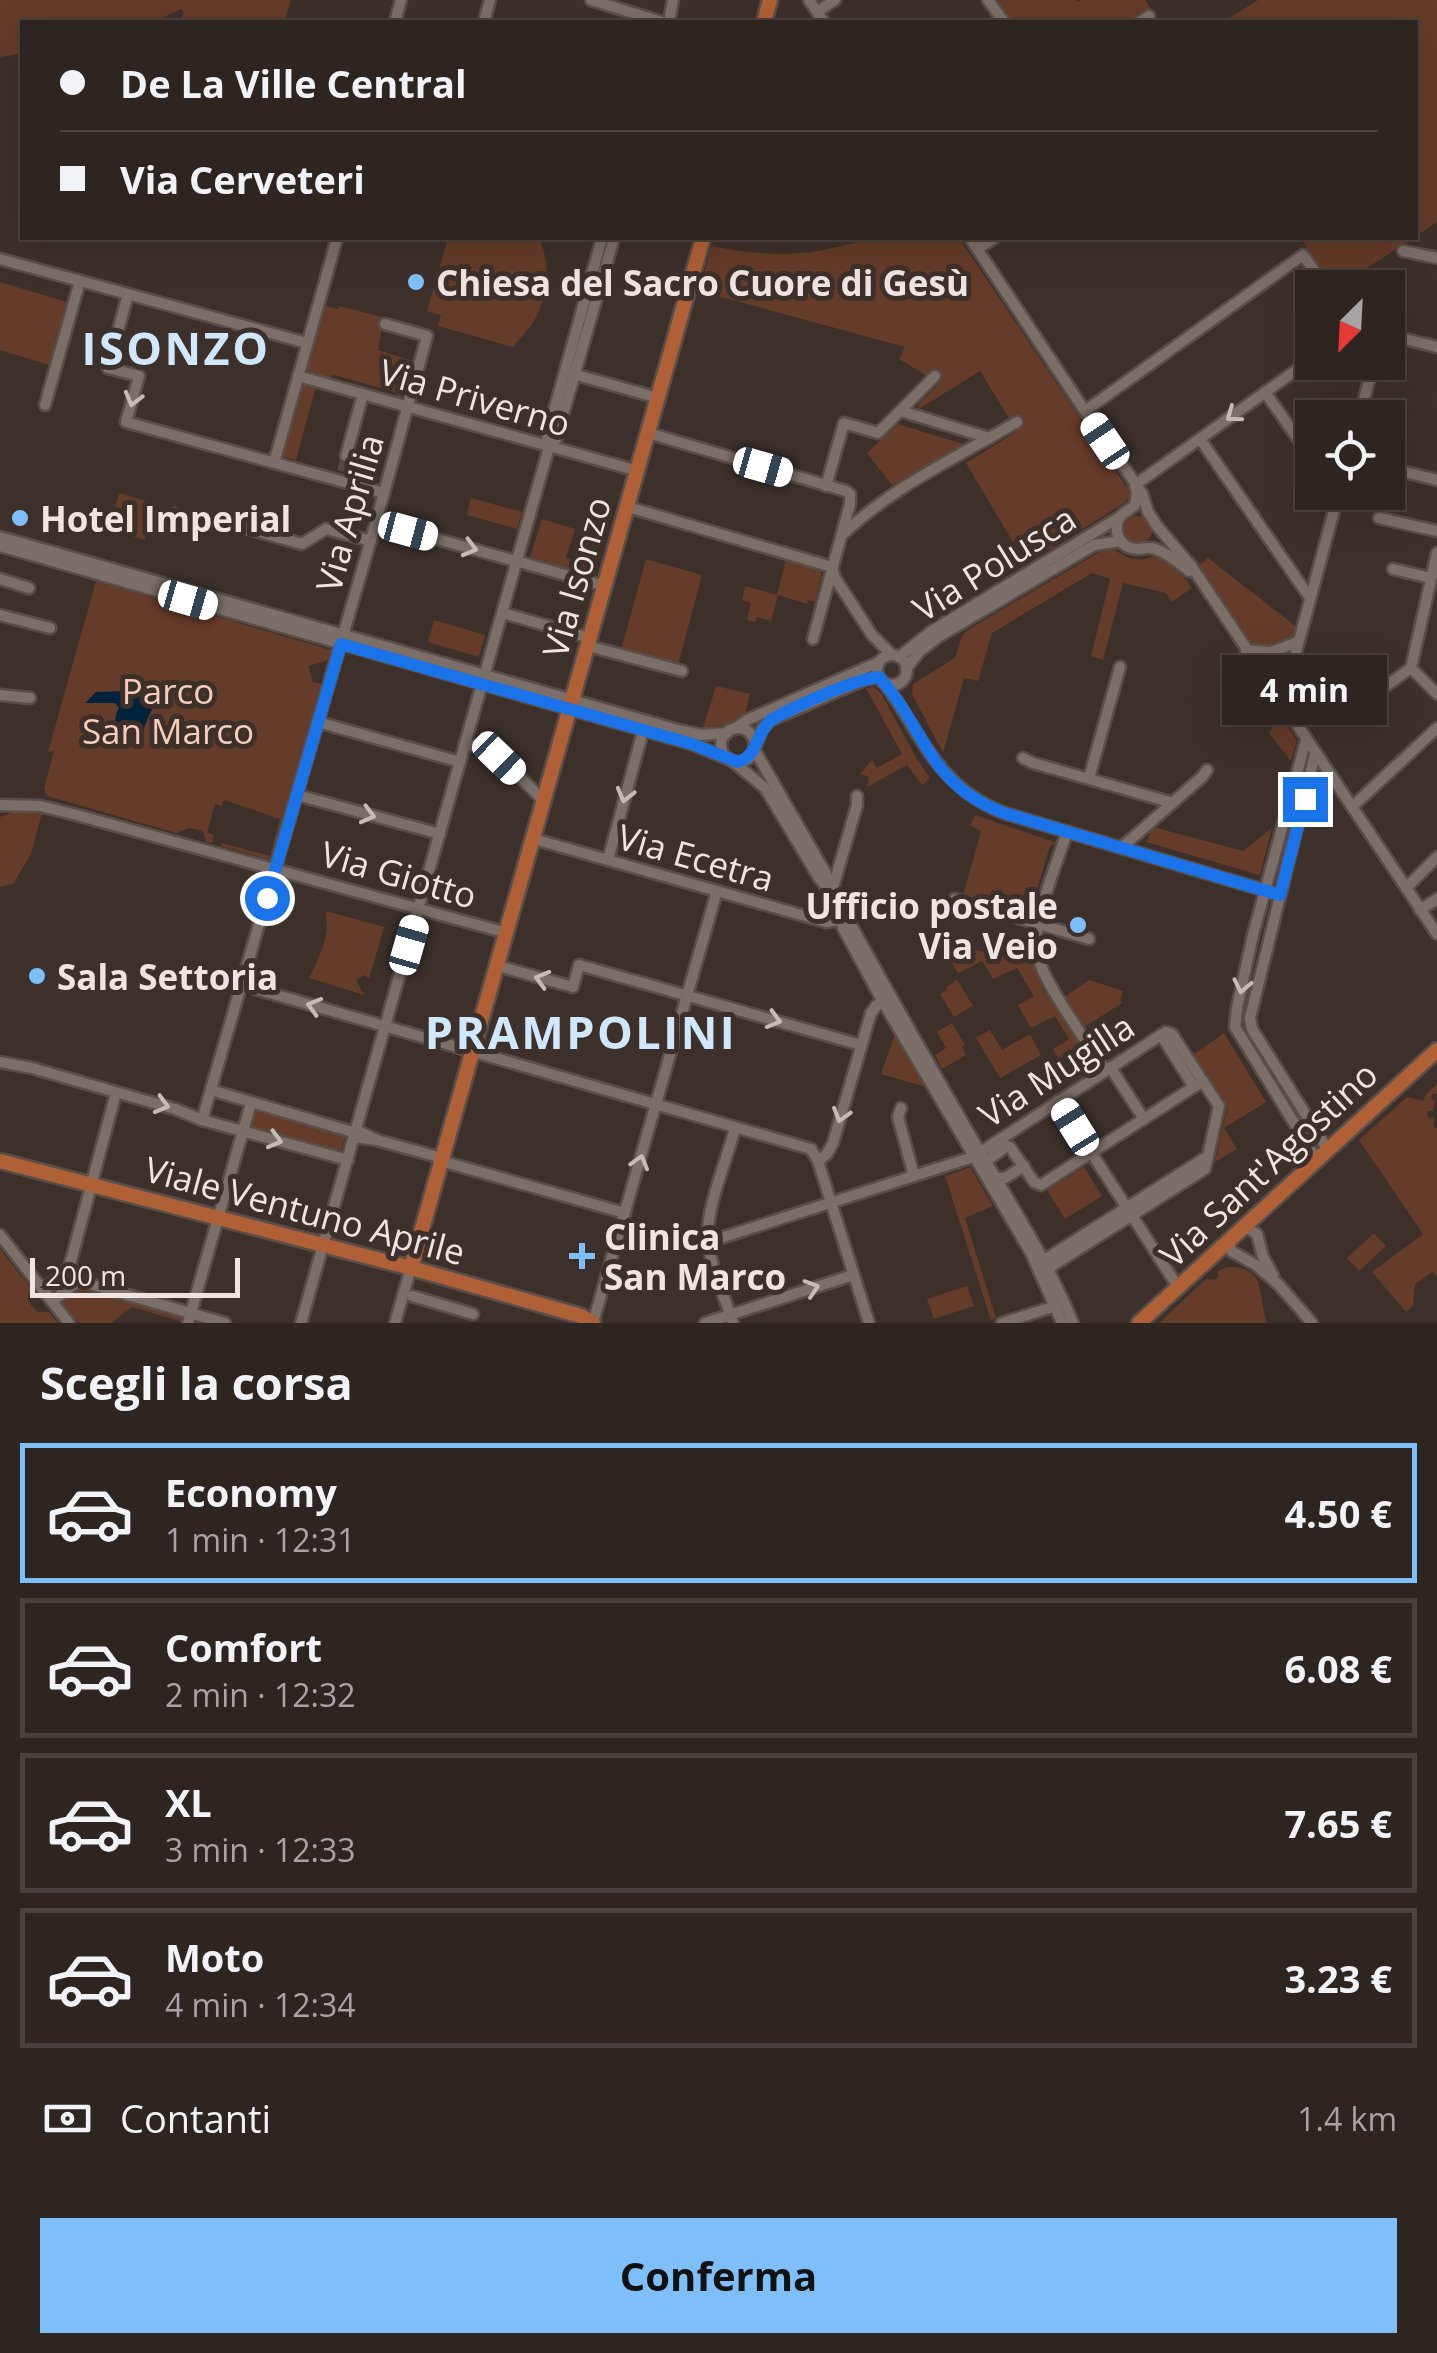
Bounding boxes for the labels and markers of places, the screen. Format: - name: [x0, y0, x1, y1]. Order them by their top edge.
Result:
- place label: Chiesa del Sacro Cuore di Gesù: [436, 259, 969, 306]
- marker: Chiesa del Sacro Cuore di Gesù: [405, 271, 427, 293]
- place label: Hotel Imperial: [40, 495, 291, 542]
- marker: Hotel Imperial: [9, 507, 31, 529]
- place label: Ufficio postale Via Veio: [805, 882, 1058, 969]
- marker: Ufficio postale Via Veio: [1067, 914, 1089, 936]
- place label: Sala Settoria: [57, 953, 278, 1000]
- marker: Sala Settoria: [26, 965, 48, 987]
- place label: Clinica San Marco: [604, 1213, 786, 1300]
- marker: Clinica San Marco: [569, 1243, 595, 1269]

